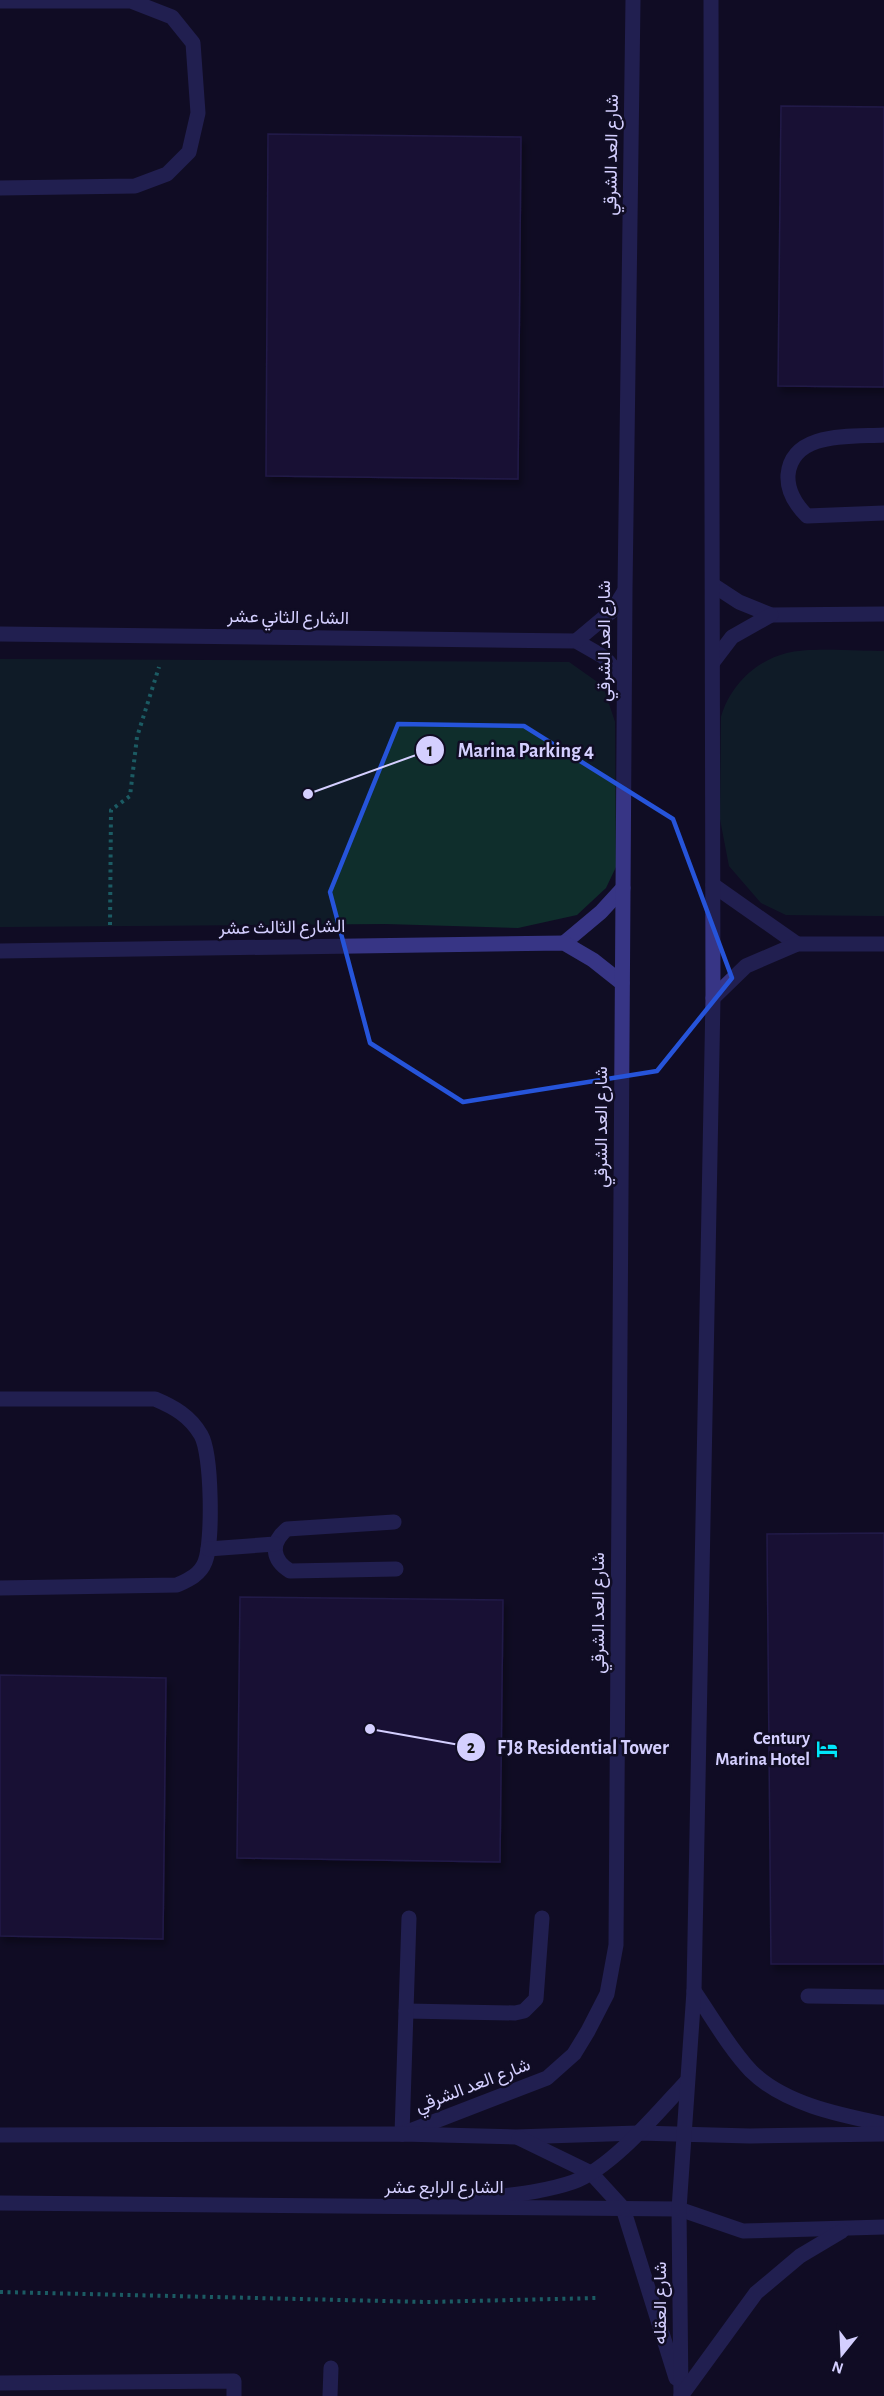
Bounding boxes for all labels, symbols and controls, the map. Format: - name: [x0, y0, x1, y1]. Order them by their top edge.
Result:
- street label: شارع العد الشرقي: [602, 94, 627, 216]
- street label: شارع العد الشرقي: [596, 580, 619, 702]
- street label: الشارع الثاني عشر: [226, 608, 349, 633]
- callout: Marina Parking 4: [415, 731, 606, 769]
- text: Marina Parking 4: [458, 741, 594, 761]
- text: 1: [427, 742, 433, 760]
- street label: الشارع الثالث عشر: [217, 918, 346, 940]
- street label: شارع العد الشرقي: [593, 1066, 616, 1188]
- street label: شارع العد الشرقي: [590, 1552, 613, 1674]
- callout: FJ8 Residential Tower: [456, 1728, 681, 1766]
- place label: Century Marina Hotel: [715, 1730, 811, 1769]
- hotel icon: Century Marina Hotel: [815, 1737, 839, 1761]
- text: FJ8 Residential Tower: [497, 1738, 669, 1758]
- text: 2: [467, 1739, 476, 1757]
- street label: شارع العد الشرقي: [413, 2056, 535, 2121]
- street label: الشارع الرابع عشر: [383, 2179, 504, 2199]
- street label: شارع العقله: [652, 2262, 672, 2344]
- north arrow: [812, 2324, 872, 2384]
- text: N: [830, 2358, 845, 2377]

